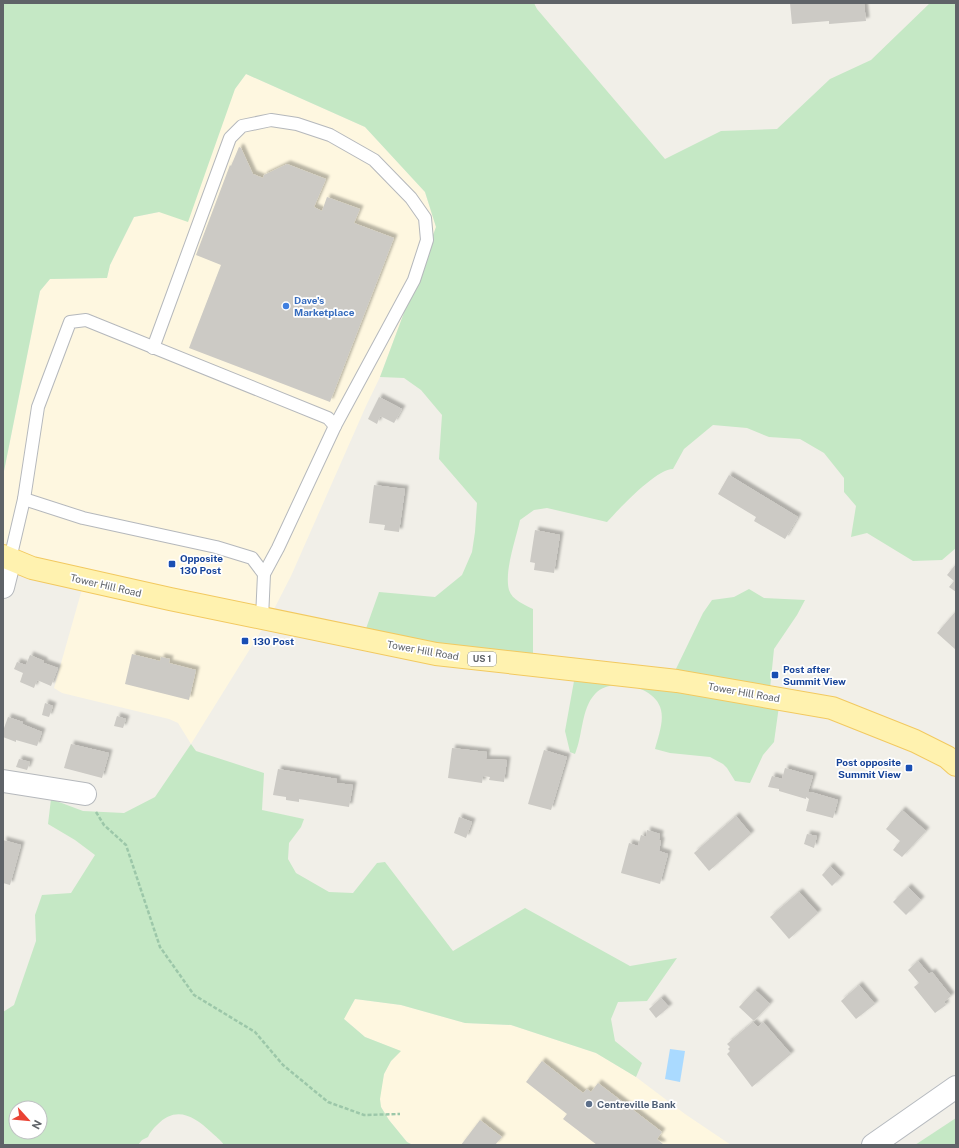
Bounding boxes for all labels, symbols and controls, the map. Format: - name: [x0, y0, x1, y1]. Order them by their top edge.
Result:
- place label: Dave's Marketplace: [294, 294, 355, 318]
- marker: Dave's Marketplace: [281, 301, 291, 311]
- place label: Opposite 130 Post: [180, 552, 223, 576]
- marker: Opposite 130 Post: [167, 559, 177, 569]
- street label: Tower Hill Road: [69, 571, 143, 599]
- place label: 130 Post: [253, 635, 294, 647]
- marker: 130 Post: [240, 636, 250, 646]
- street label: Tower Hill Road: [386, 638, 460, 662]
- road number: US 1: [468, 652, 496, 666]
- place label: Post after Summit View: [783, 663, 846, 687]
- marker: Post after Summit View: [770, 670, 780, 680]
- street label: Tower Hill Road: [707, 680, 781, 704]
- place label: Post opposite Summit View: [836, 756, 901, 780]
- marker: Post opposite Summit View: [904, 763, 914, 773]
- place label: Centreville Bank: [597, 1098, 676, 1110]
- marker: Centreville Bank: [584, 1099, 594, 1109]
- north arrow: [8, 1100, 48, 1140]
- text: N: [30, 1118, 44, 1131]

